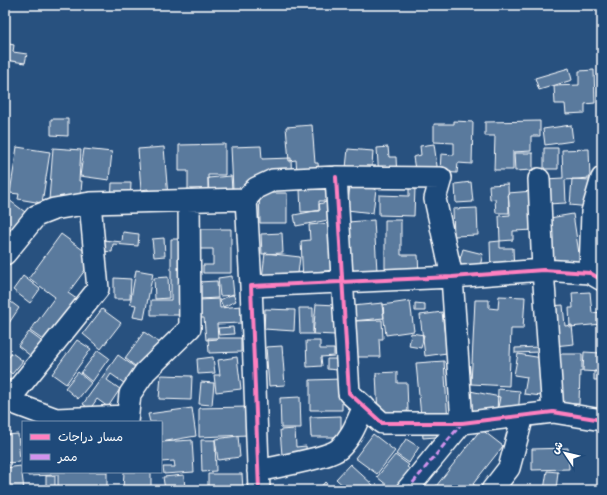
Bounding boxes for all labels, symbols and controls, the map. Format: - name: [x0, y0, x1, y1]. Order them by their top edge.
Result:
- legend: [22, 421, 162, 473]
- text: مسار دراجات: [58, 428, 123, 447]
- north arrow: [545, 433, 585, 473]
- text: ش: [547, 438, 568, 458]
- text: ممر: [57, 448, 77, 467]

